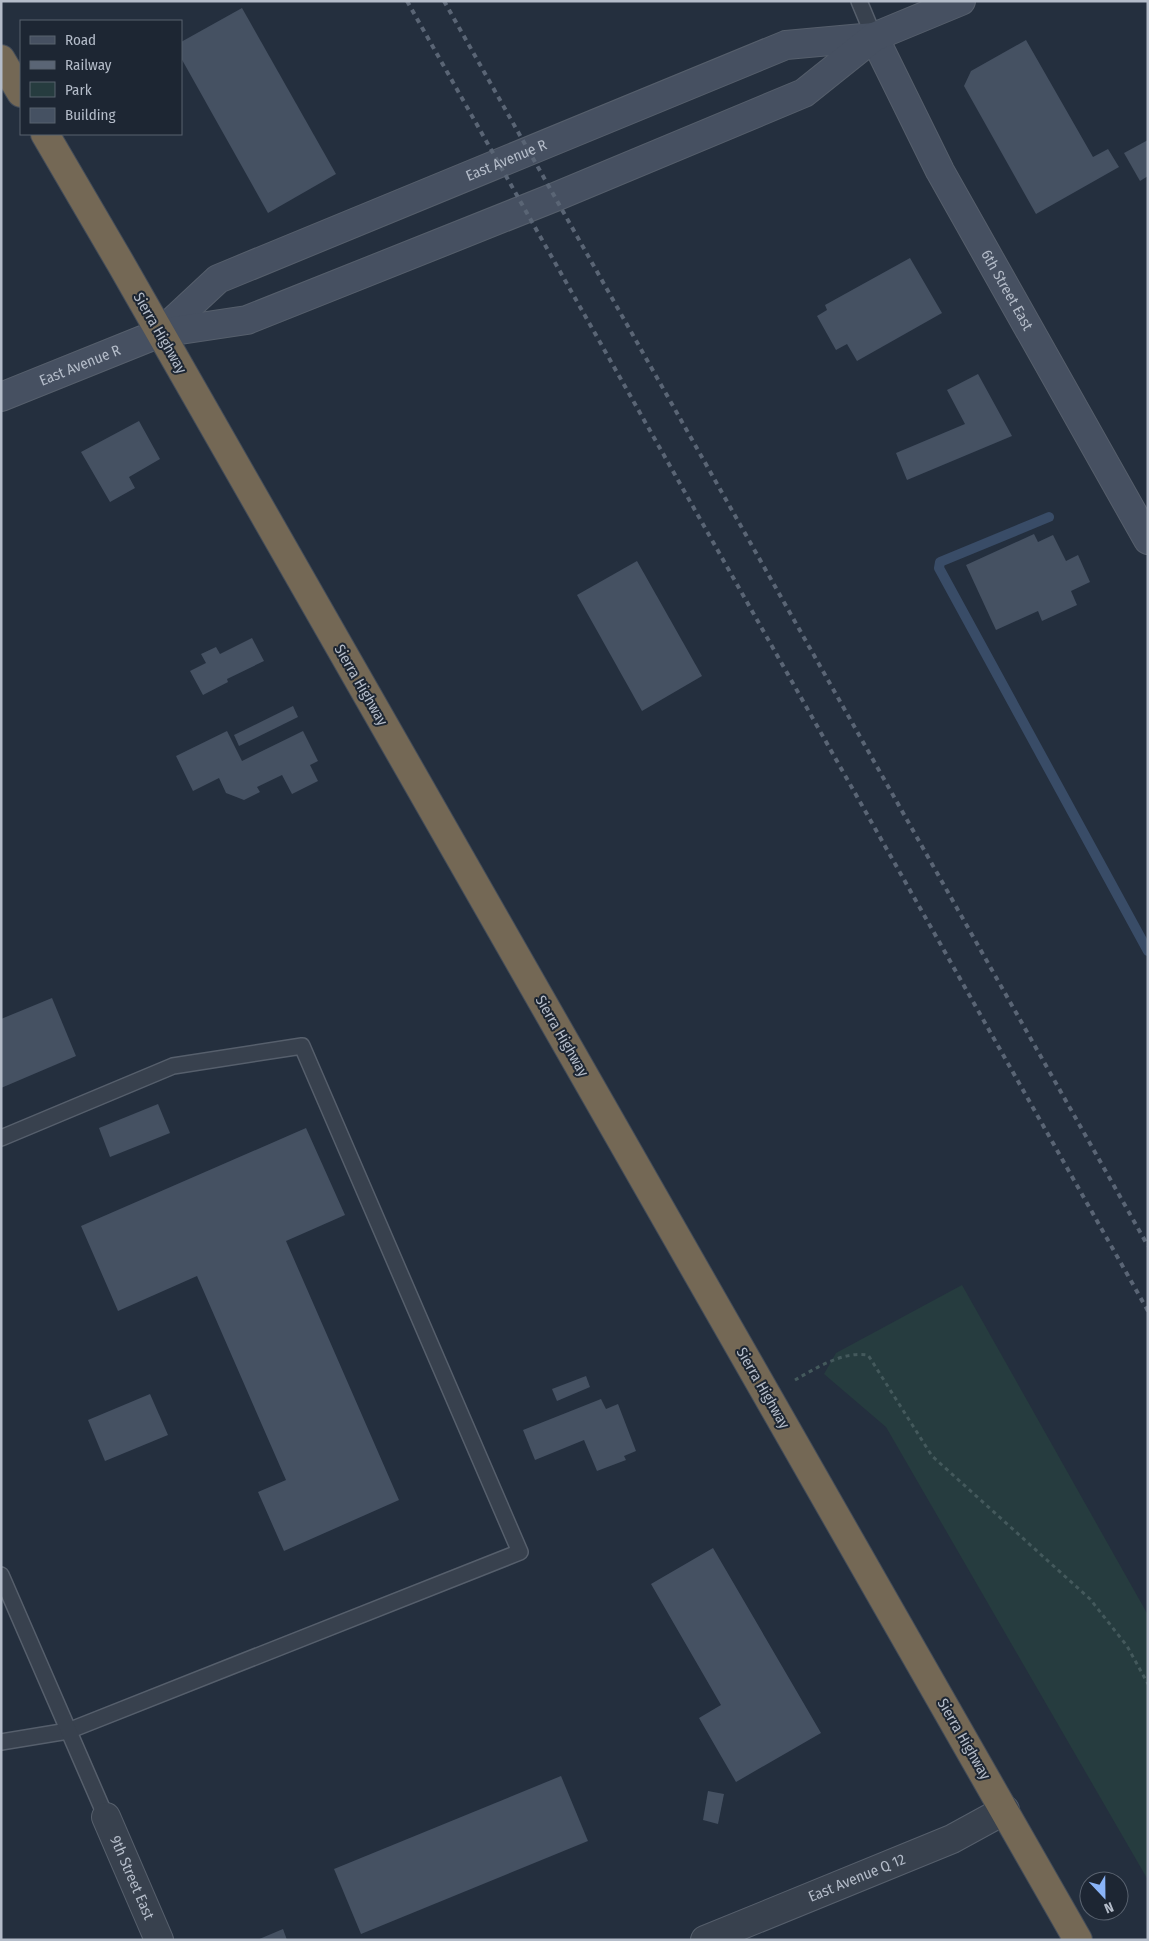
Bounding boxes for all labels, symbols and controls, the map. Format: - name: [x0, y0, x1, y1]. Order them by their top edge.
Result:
- legend: [20, 20, 182, 135]
- text: Road: [65, 31, 96, 49]
- text: Railway: [65, 56, 112, 74]
- text: Park: [65, 81, 92, 99]
- text: Building: [65, 106, 116, 124]
- street label: East Avenue R: [463, 136, 549, 185]
- street label: 6th Street East: [977, 247, 1037, 334]
- street label: Sierra Highway: [130, 289, 191, 377]
- street label: East Avenue R: [37, 341, 123, 390]
- street label: Sierra Highway: [331, 641, 392, 729]
- street label: Sierra Highway: [532, 992, 593, 1080]
- street label: Sierra Highway: [733, 1344, 794, 1432]
- street label: Sierra Highway: [934, 1695, 995, 1783]
- street label: 9th Street East: [106, 1833, 158, 1922]
- street label: East Avenue Q 12: [806, 1850, 908, 1906]
- north arrow: [1079, 1871, 1129, 1921]
- text: N: [1102, 1898, 1116, 1917]

